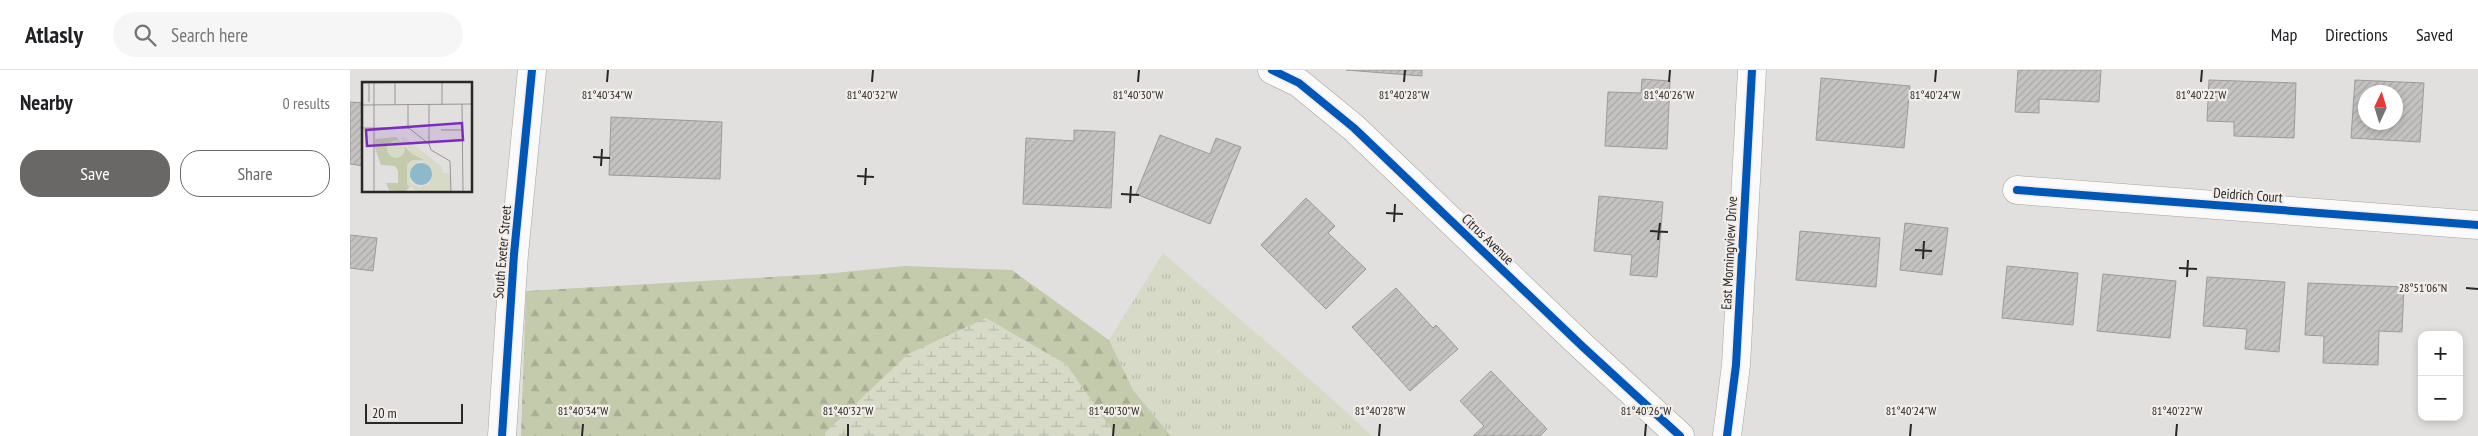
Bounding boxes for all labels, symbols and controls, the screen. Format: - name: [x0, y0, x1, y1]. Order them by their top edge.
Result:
- search box: [113, 12, 463, 57]
- text: Atlasly: [25, 19, 83, 50]
- icon: search: [131, 21, 159, 49]
- text: Search here: [171, 23, 248, 47]
- text: Map: [2271, 23, 2297, 46]
- text: Directions: [2325, 23, 2388, 46]
- text: Saved: [2416, 23, 2453, 46]
- inset map: [362, 82, 472, 192]
- north arrow: [2358, 85, 2403, 130]
- text: 81°40'34"W: [582, 87, 632, 102]
- text: 81°40'32"W: [847, 87, 897, 102]
- text: 81°40'30"W: [1113, 87, 1163, 102]
- text: 81°40'28"W: [1379, 87, 1429, 102]
- text: 81°40'26"W: [1644, 87, 1694, 102]
- text: 81°40'24"W: [1910, 87, 1960, 102]
- text: 81°40'22"W: [2176, 87, 2226, 102]
- text: Nearby: [20, 89, 73, 116]
- text: 0 results: [283, 93, 330, 113]
- button: Save: [20, 150, 170, 197]
- button: Share: [180, 150, 330, 197]
- street label: Deidrich Court: [2213, 184, 2283, 206]
- street label: East Morningview Drive: [1717, 195, 1741, 310]
- street label: South Exeter Street: [489, 204, 515, 299]
- street label: Citrus Avenue: [1458, 210, 1518, 269]
- text: 28°51'06"N: [2399, 280, 2447, 295]
- map controls: [2418, 331, 2463, 421]
- button: +: [2418, 331, 2463, 376]
- button: −: [2418, 376, 2463, 421]
- scale bar: [365, 401, 462, 424]
- text: 81°40'34"W: [558, 403, 608, 418]
- text: 81°40'32"W: [823, 403, 873, 418]
- text: 81°40'30"W: [1089, 403, 1139, 418]
- text: 81°40'28"W: [1355, 403, 1405, 418]
- text: 81°40'26"W: [1621, 403, 1671, 418]
- text: 81°40'24"W: [1886, 403, 1936, 418]
- text: 81°40'22"W: [2152, 403, 2202, 418]
- text: 20 m: [372, 404, 397, 422]

